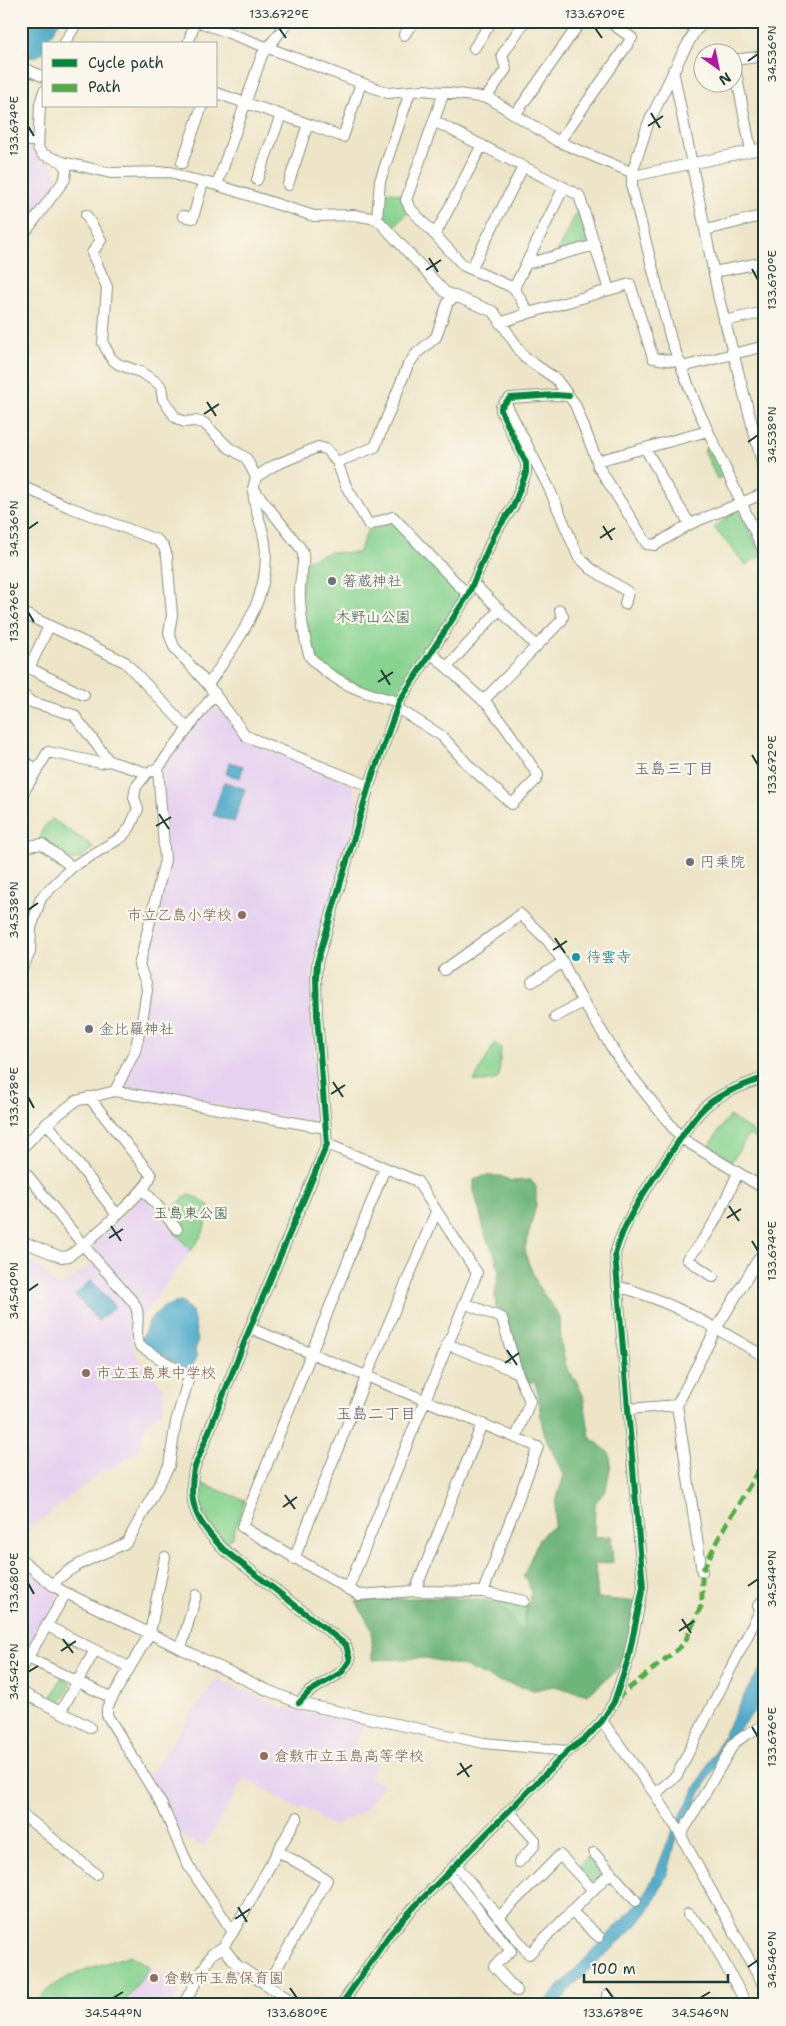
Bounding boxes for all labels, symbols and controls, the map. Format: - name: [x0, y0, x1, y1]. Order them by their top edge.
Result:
- text: 133.672°E: [249, 6, 309, 22]
- text: 133.670°E: [565, 6, 625, 22]
- text: 34.536°N: [764, 25, 780, 83]
- legend: [42, 42, 218, 108]
- north arrow: [694, 42, 744, 92]
- text: Cycle path: [88, 53, 164, 73]
- text: N: [716, 68, 735, 89]
- text: Path: [88, 77, 121, 97]
- text: 133.674°E: [6, 96, 22, 156]
- text: 133.670°E: [764, 250, 780, 310]
- text: 34.538°N: [764, 406, 780, 464]
- text: 34.536°N: [6, 500, 22, 558]
- place label: 箸蔵神社: [342, 571, 402, 591]
- marker: 箸蔵神社: [326, 575, 338, 587]
- text: 133.676°E: [6, 582, 22, 642]
- park label: 木野山公園: [335, 607, 411, 627]
- text: 133.672°E: [764, 735, 780, 795]
- district label: 玉島三丁目: [634, 758, 714, 779]
- place label: 円乗院: [700, 852, 745, 872]
- marker: 円乗院: [684, 856, 696, 868]
- text: 34.538°N: [6, 881, 22, 939]
- place label: 市立乙島小学校: [127, 905, 232, 925]
- marker: 市立乙島小学校: [236, 909, 248, 921]
- place label: 待雲寺: [586, 947, 631, 967]
- marker: 待雲寺: [570, 951, 582, 963]
- place label: 金比羅神社: [99, 1019, 174, 1039]
- marker: 金比羅神社: [83, 1023, 95, 1035]
- text: 133.678°E: [6, 1067, 22, 1127]
- park label: 玉島東公園: [153, 1203, 229, 1223]
- text: 133.674°E: [764, 1221, 780, 1281]
- text: 34.540°N: [6, 1262, 22, 1320]
- place label: 市立玉島東中学校: [96, 1363, 216, 1383]
- marker: 市立玉島東中学校: [80, 1367, 92, 1379]
- district label: 玉島二丁目: [336, 1403, 416, 1424]
- text: 34.544°N: [764, 1550, 780, 1608]
- text: 133.680°E: [6, 1552, 22, 1614]
- text: 34.542°N: [6, 1643, 22, 1701]
- text: 133.676°E: [764, 1707, 780, 1767]
- place label: 倉敷市立玉島高等学校: [274, 1746, 424, 1766]
- marker: 倉敷市立玉島高等学校: [258, 1750, 270, 1762]
- text: 34.546°N: [764, 1931, 780, 1989]
- scale bar: [584, 1951, 727, 1983]
- text: 100 m: [591, 1959, 636, 1979]
- place label: 倉敷市玉島保育園: [164, 1968, 284, 1988]
- marker: 倉敷市玉島保育園: [148, 1972, 160, 1984]
- text: 34.544°N: [84, 2005, 142, 2021]
- text: 133.680°E: [266, 2005, 328, 2021]
- text: 133.678°E: [583, 2005, 643, 2021]
- text: 34.546°N: [671, 2005, 729, 2021]

